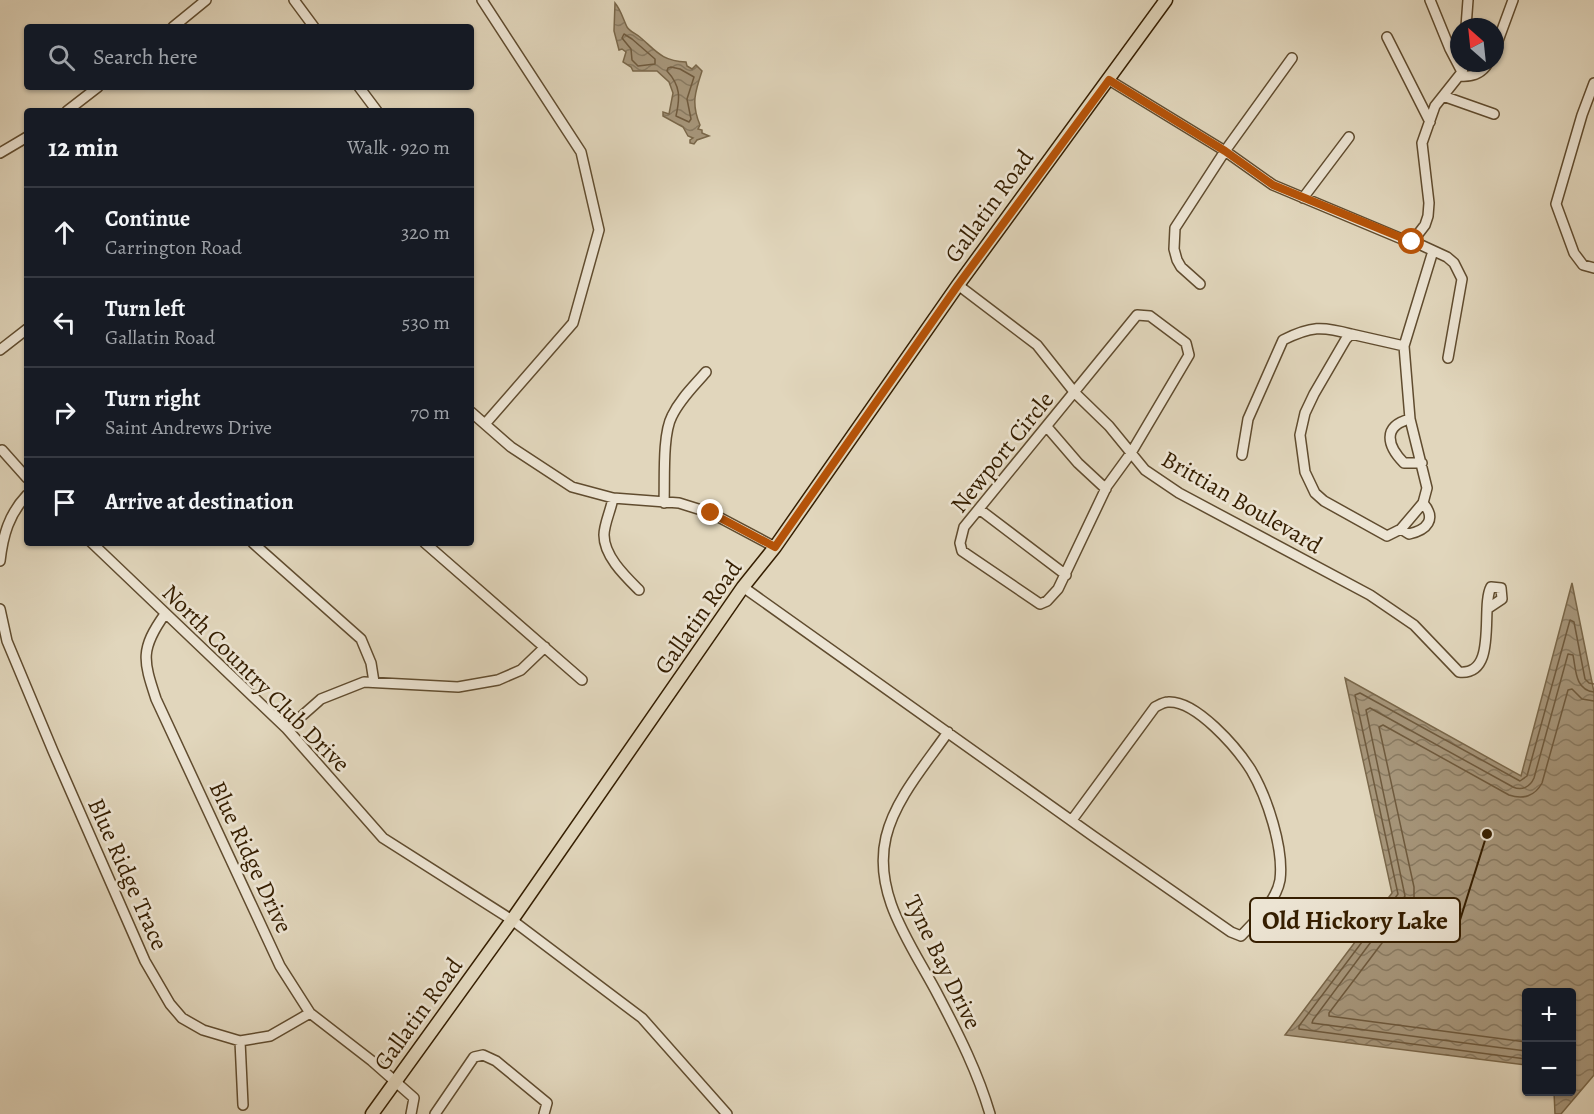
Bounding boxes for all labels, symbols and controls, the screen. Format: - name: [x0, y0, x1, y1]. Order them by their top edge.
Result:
- north arrow: [1450, 18, 1504, 72]
- search box: [24, 24, 474, 90]
- icon: search: [45, 41, 78, 74]
- text: Search here: [93, 42, 198, 72]
- text: 12 min: [48, 130, 118, 165]
- text: Walk · 920 m: [347, 134, 450, 161]
- street label: Gallatin Road: [937, 143, 1041, 269]
- text: Continue: [105, 204, 190, 234]
- icon: ahead: [48, 216, 81, 249]
- text: 320 m: [401, 219, 450, 246]
- route start: [1398, 228, 1424, 254]
- text: Carrington Road: [105, 234, 242, 261]
- text: Turn left: [105, 294, 185, 324]
- icon: left: [48, 306, 81, 339]
- text: 530 m: [402, 309, 450, 336]
- text: Gallatin Road: [105, 324, 215, 351]
- text: Turn right: [105, 384, 201, 414]
- street label: Newport Circle: [943, 384, 1061, 520]
- icon: right: [48, 396, 81, 429]
- text: 70 m: [410, 399, 450, 426]
- text: Saint Andrews Drive: [105, 414, 272, 441]
- street label: Brittian Boulevard: [1156, 443, 1328, 561]
- icon: arrive: [48, 486, 81, 519]
- text: Arrive at destination: [105, 487, 294, 517]
- route end: [697, 499, 723, 525]
- street label: Gallatin Road: [647, 554, 749, 680]
- street label: North Country Club Drive: [155, 577, 357, 779]
- street label: Blue Ridge Drive: [202, 776, 300, 938]
- street label: Blue Ridge Trace: [80, 793, 176, 955]
- street label: Tyne Bay Drive: [897, 890, 989, 1034]
- callout: Old Hickory Lake: [1250, 898, 1460, 942]
- text: Old Hickory Lake: [1262, 903, 1448, 938]
- street label: Gallatin Road: [366, 951, 470, 1077]
- map controls: [1522, 988, 1576, 1096]
- button: +: [1522, 988, 1576, 1042]
- button: −: [1522, 1042, 1576, 1096]

